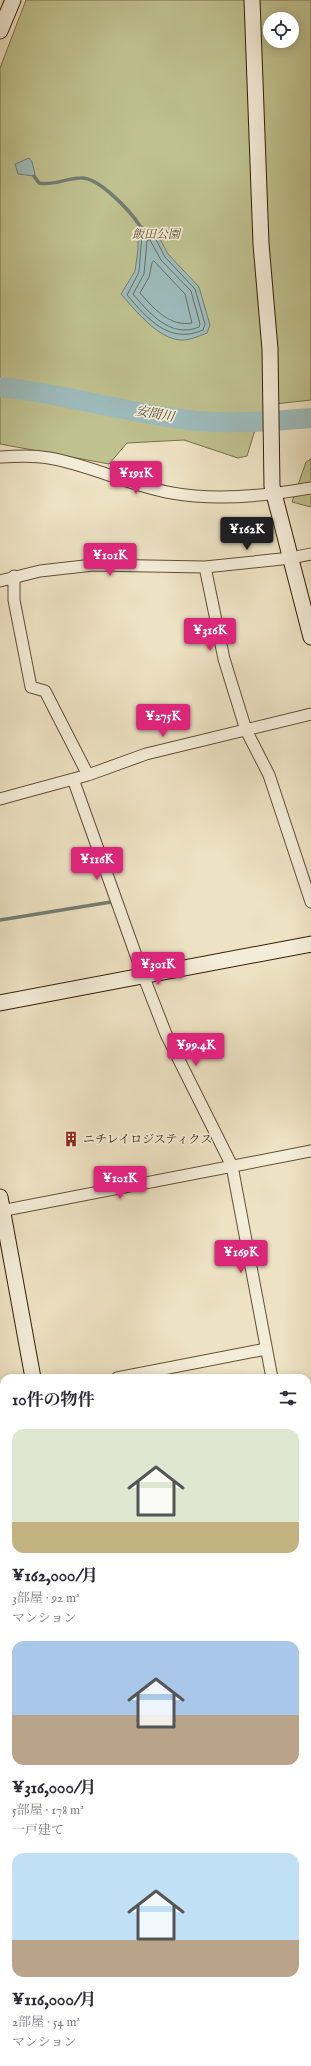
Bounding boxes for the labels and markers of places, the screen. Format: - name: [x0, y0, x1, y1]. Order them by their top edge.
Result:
- pin: ¥191K: [108, 461, 164, 495]
- pin: ¥162K: [219, 517, 275, 551]
- pin: ¥101K: [82, 543, 138, 577]
- pin: ¥316K: [182, 618, 238, 652]
- pin: ¥275K: [135, 704, 191, 738]
- pin: ¥116K: [69, 847, 125, 881]
- pin: ¥301K: [130, 952, 186, 986]
- pin: ¥99.4K: [163, 1033, 229, 1067]
- building icon: ニチレイロジスティクス: [62, 1130, 80, 1148]
- place label: ニチレイロジスティクス: [83, 1132, 212, 1147]
- pin: ¥101K: [92, 1166, 148, 1200]
- pin: ¥169K: [213, 1240, 269, 1274]

